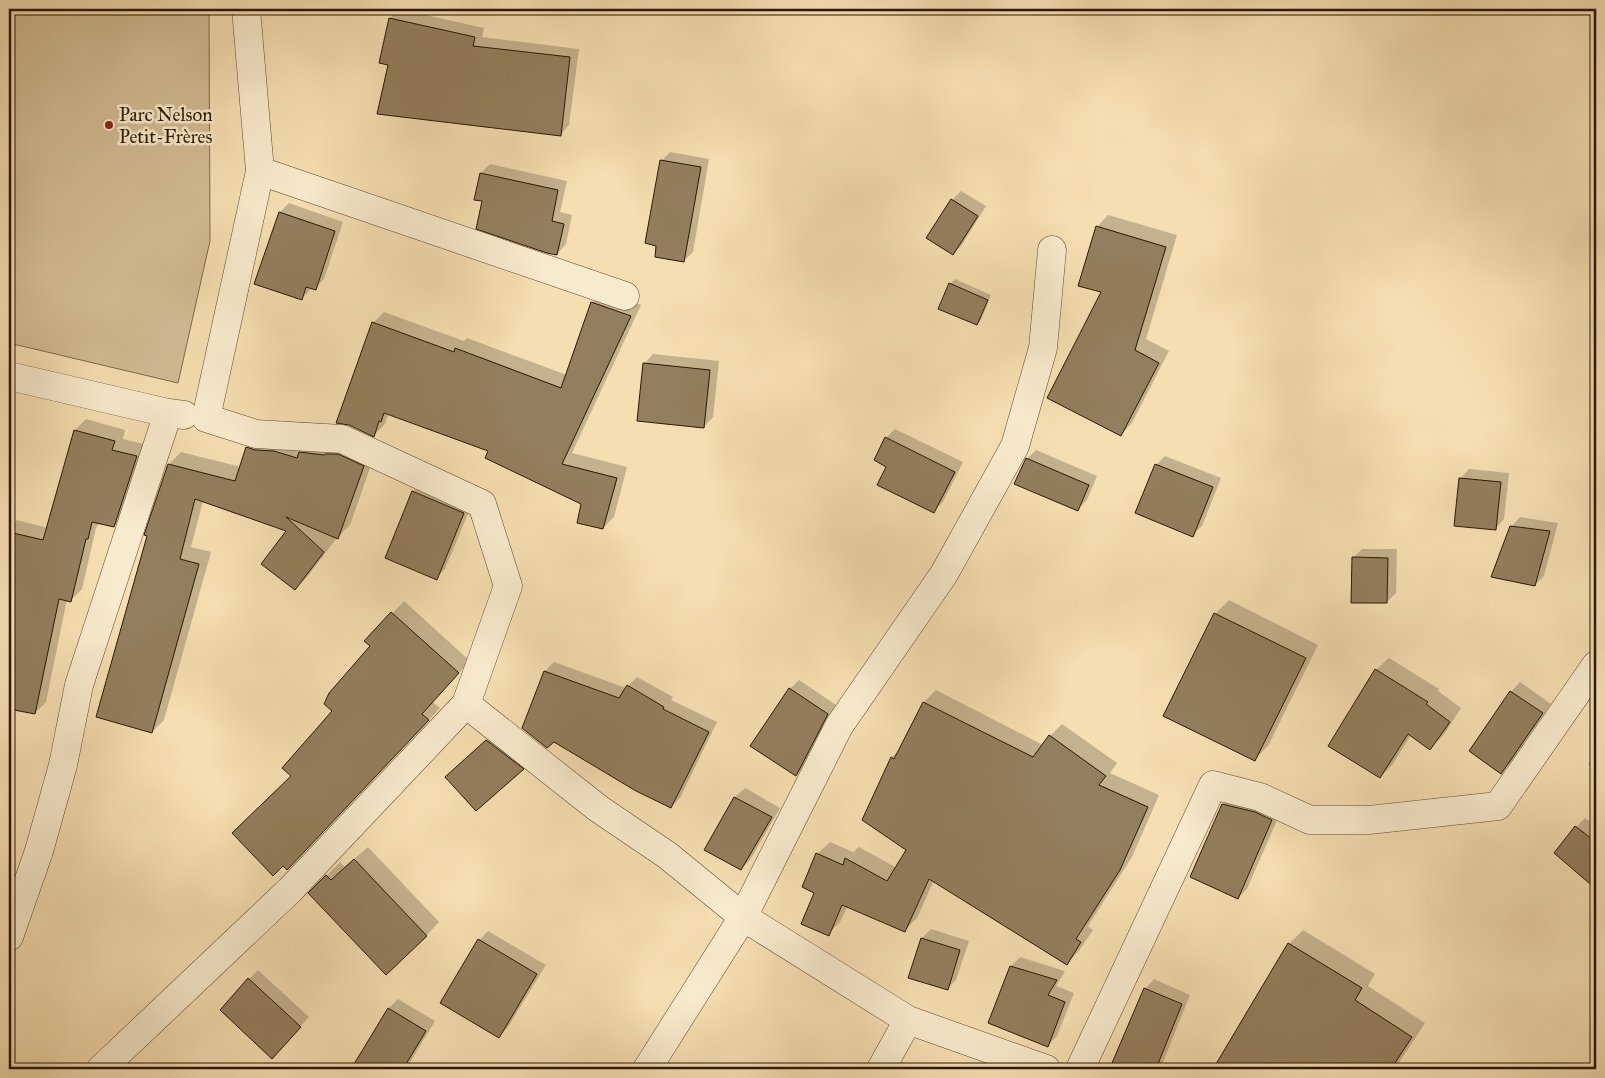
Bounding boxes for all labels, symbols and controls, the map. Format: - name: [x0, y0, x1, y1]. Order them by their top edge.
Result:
- place label: Parc Nelson Petit-Frères: [119, 103, 213, 148]
- marker: Parc Nelson Petit-Frères: [103, 119, 115, 131]

